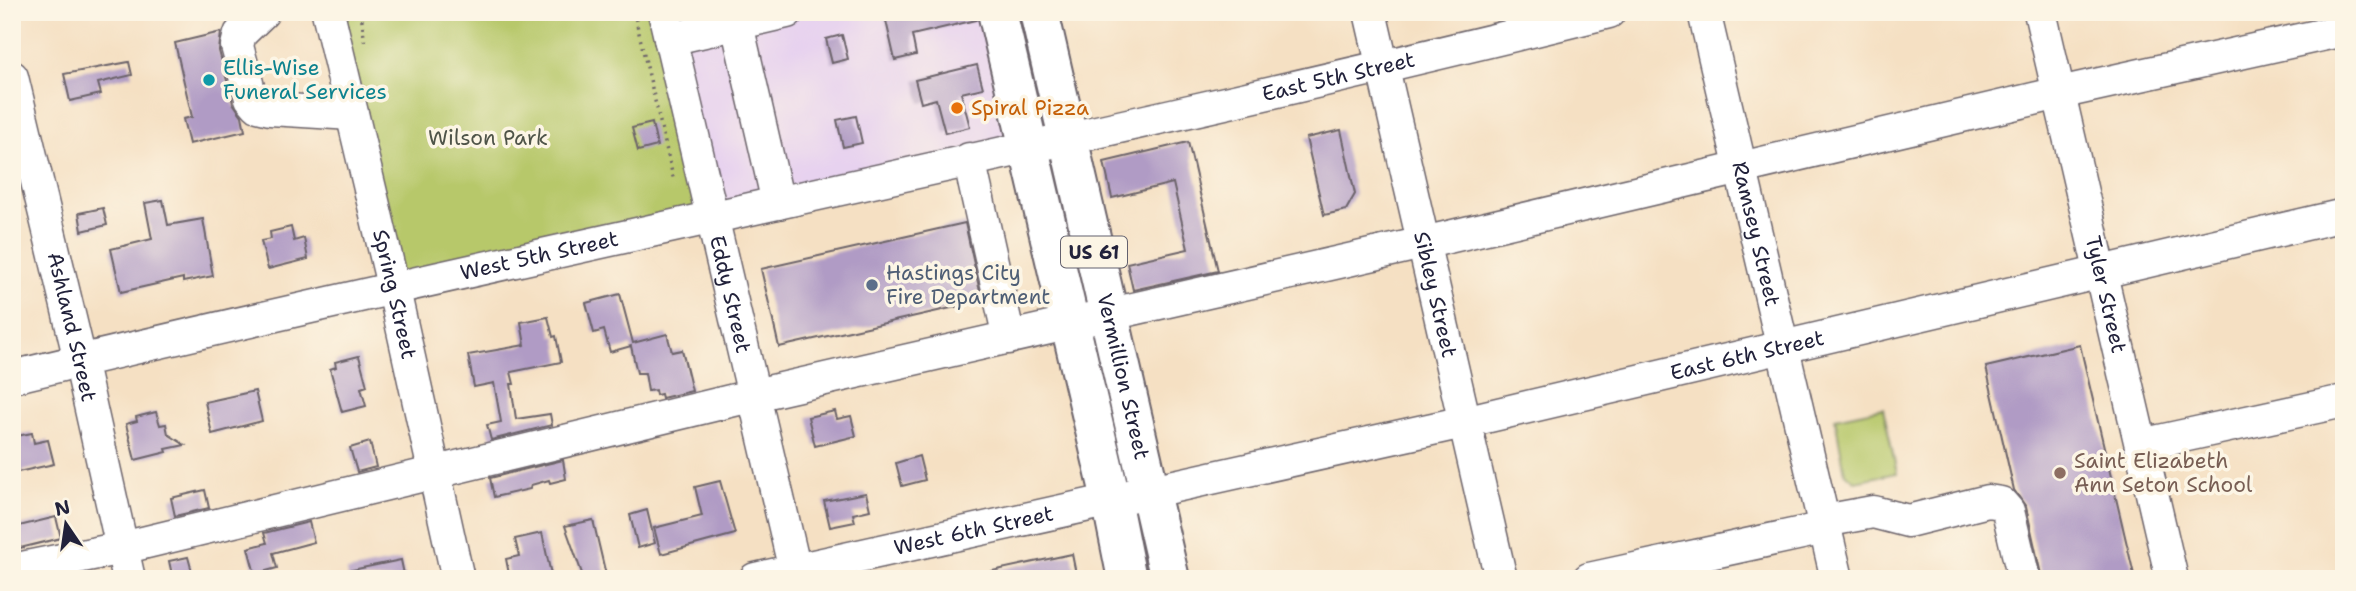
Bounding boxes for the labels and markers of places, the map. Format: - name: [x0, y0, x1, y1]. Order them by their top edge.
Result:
- place label: Ellis-Wise Funeral Services: [223, 54, 387, 106]
- marker: Ellis-Wise Funeral Services: [201, 72, 217, 88]
- place label: Spiral Pizza: [971, 94, 1089, 122]
- marker: Spiral Pizza: [949, 100, 965, 116]
- place label: Hastings City Fire Department: [886, 259, 1051, 311]
- marker: Hastings City Fire Department: [864, 277, 880, 293]
- place label: Saint Elizabeth Ann Seton School: [2074, 447, 2253, 499]
- marker: Saint Elizabeth Ann Seton School: [2052, 465, 2068, 481]

